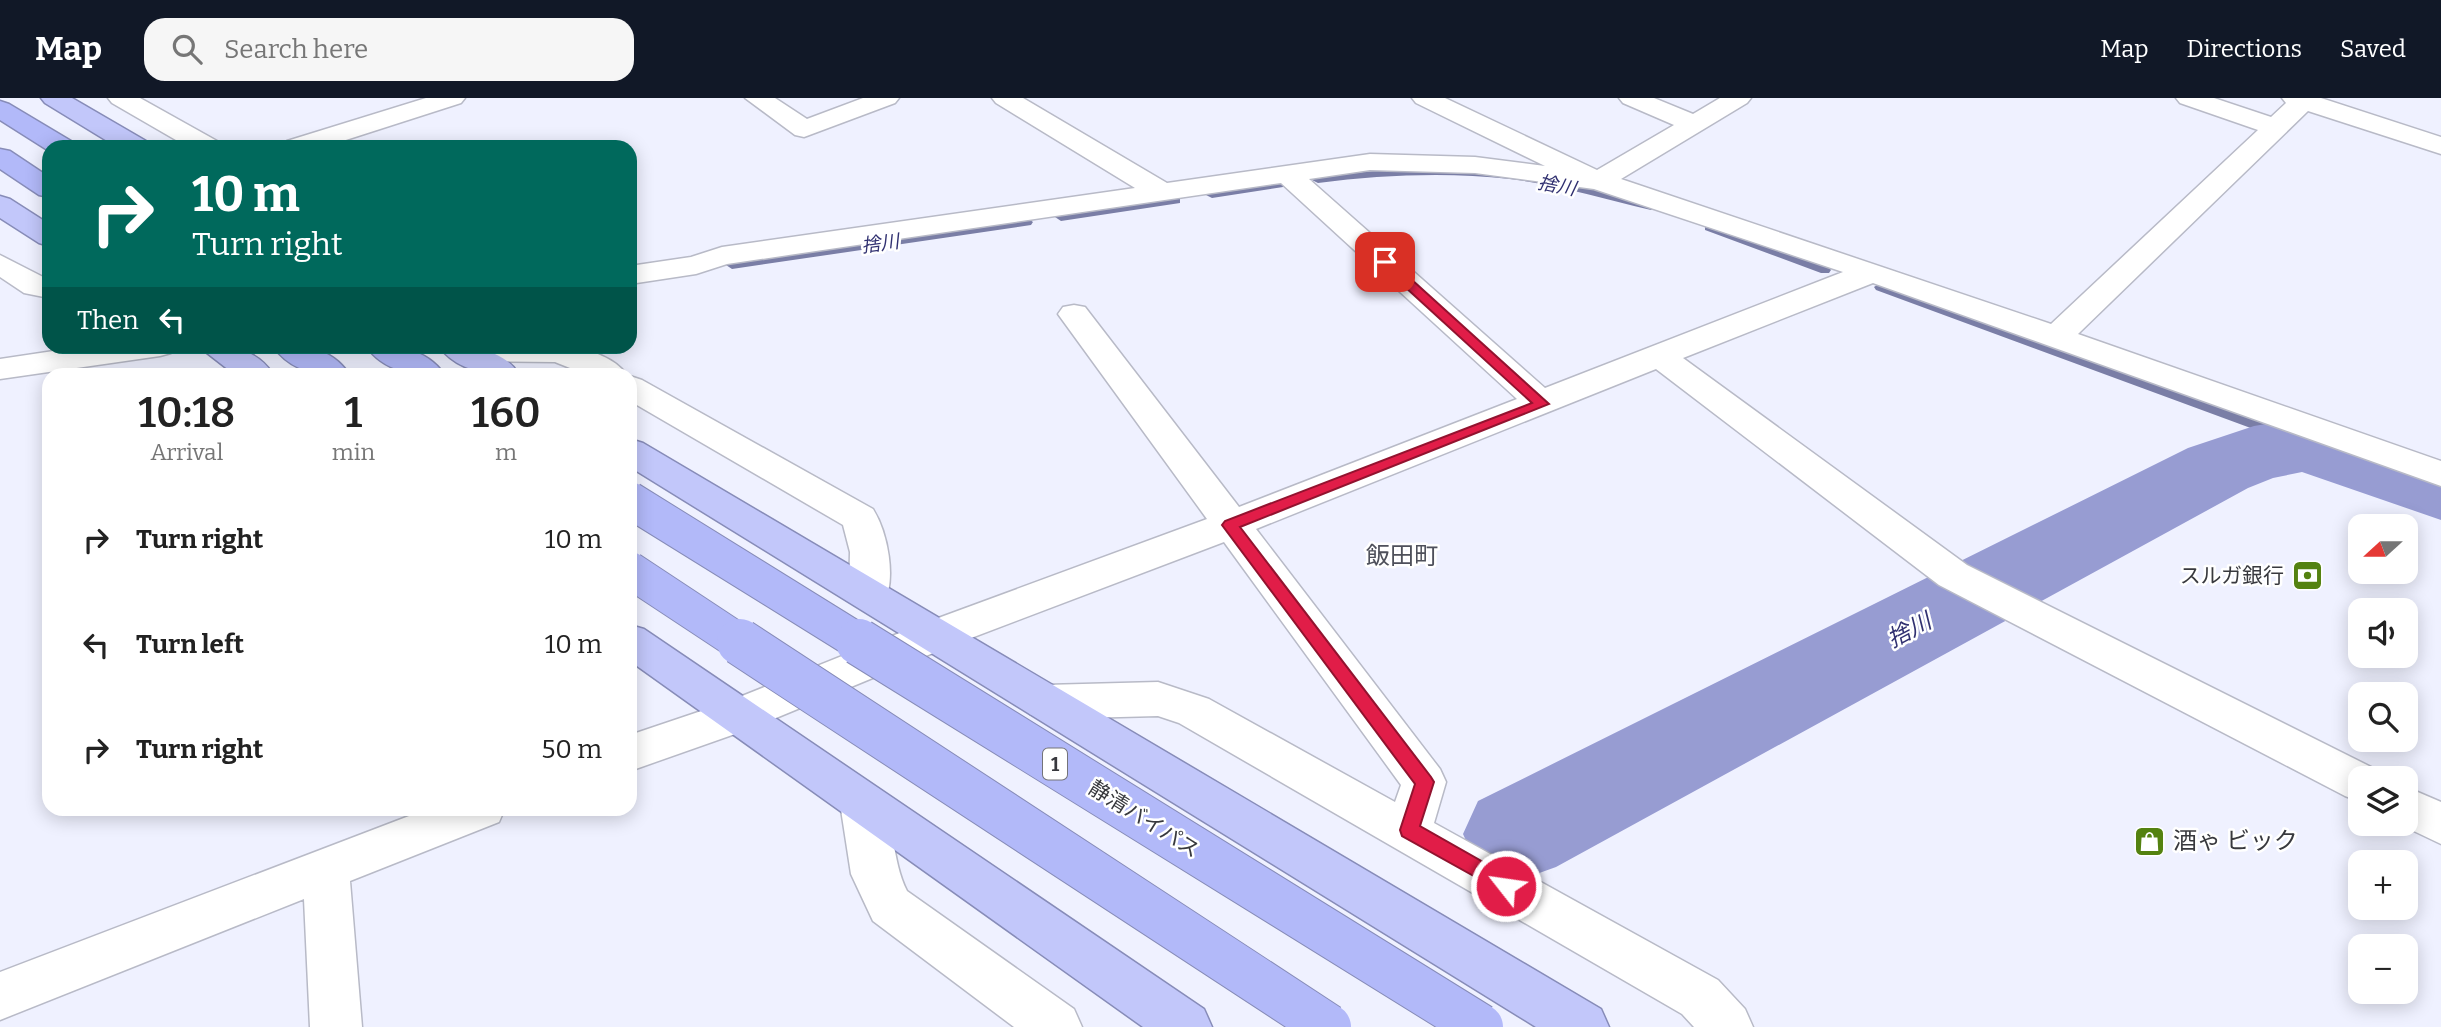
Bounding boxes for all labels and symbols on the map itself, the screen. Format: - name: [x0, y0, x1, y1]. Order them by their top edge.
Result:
- water label: 捨川: [1536, 171, 1580, 201]
- water label: 捨川: [860, 229, 902, 258]
- pin: [1355, 232, 1415, 292]
- north arrow: [2348, 514, 2418, 584]
- district label: 飯田町: [1366, 542, 1438, 570]
- bank icon: スルガ銀行: [2290, 559, 2324, 593]
- place label: スルガ銀行: [2180, 563, 2284, 589]
- water label: 捨川: [1882, 605, 1939, 653]
- road number: 1: [1043, 748, 1067, 779]
- street label: 静清バイパス: [1084, 775, 1204, 863]
- shop icon: 酒ゃ ビック: [2133, 824, 2167, 858]
- place label: 酒ゃ ビック: [2173, 827, 2298, 855]
- position arrow: [1469, 849, 1543, 923]

